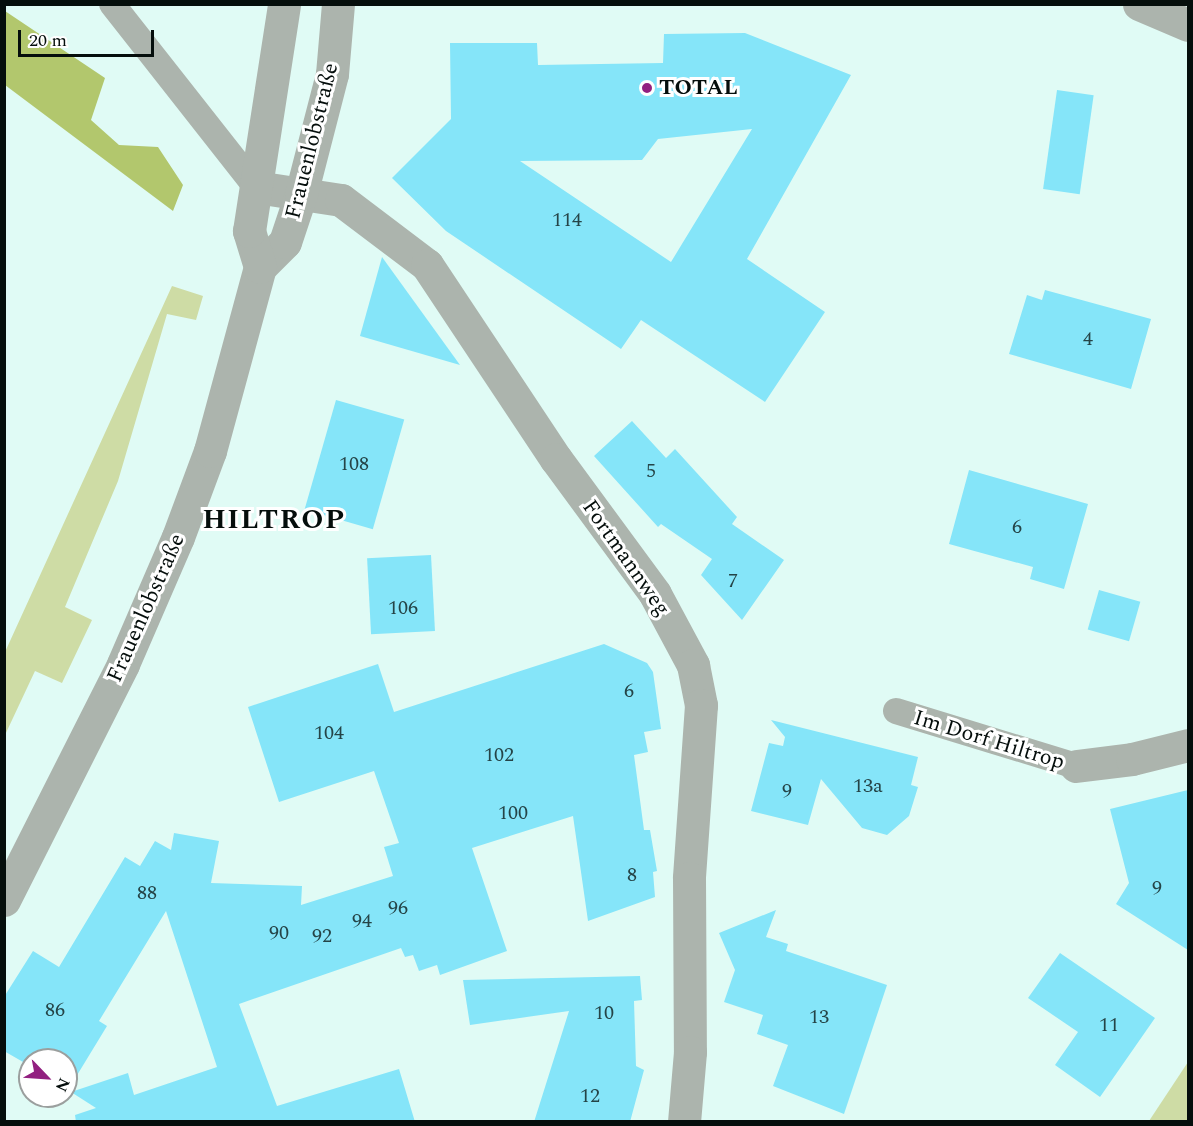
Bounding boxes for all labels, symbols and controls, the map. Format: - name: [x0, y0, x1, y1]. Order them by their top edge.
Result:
- scale bar: [21, 18, 158, 56]
- text: 20 m: [29, 27, 67, 54]
- street label: Frauenlobstraße: [280, 60, 344, 222]
- place label: TOTAL: [659, 75, 738, 101]
- marker: TOTAL: [640, 81, 654, 95]
- house number: 114: [552, 208, 582, 232]
- house number: 4: [1083, 327, 1093, 351]
- house number: 108: [339, 452, 369, 476]
- house number: 5: [646, 459, 656, 483]
- street label: Fortmannweg: [576, 495, 676, 621]
- district label: HILTROP: [202, 503, 346, 537]
- house number: 6: [1012, 515, 1022, 539]
- street label: Frauenlobstraße: [101, 530, 191, 686]
- house number: 7: [728, 569, 738, 593]
- house number: 106: [388, 596, 418, 620]
- house number: 6: [624, 679, 634, 703]
- street label: Im Dorf Hiltrop: [910, 705, 1068, 775]
- house number: 104: [314, 721, 344, 745]
- house number: 102: [484, 743, 514, 767]
- house number: 13a: [853, 774, 883, 798]
- house number: 9: [782, 779, 792, 803]
- house number: 100: [498, 801, 528, 825]
- house number: 8: [627, 863, 637, 887]
- house number: 9: [1152, 876, 1162, 900]
- house number: 88: [137, 881, 157, 905]
- house number: 96: [388, 896, 408, 920]
- house number: 94: [352, 909, 372, 933]
- house number: 90: [269, 921, 289, 945]
- house number: 92: [312, 924, 332, 948]
- house number: 86: [45, 998, 65, 1022]
- house number: 10: [594, 1001, 614, 1025]
- house number: 13: [809, 1005, 829, 1029]
- house number: 11: [1099, 1013, 1119, 1037]
- north arrow: [18, 1048, 78, 1108]
- text: N: [49, 1074, 76, 1096]
- house number: 12: [580, 1084, 600, 1108]

